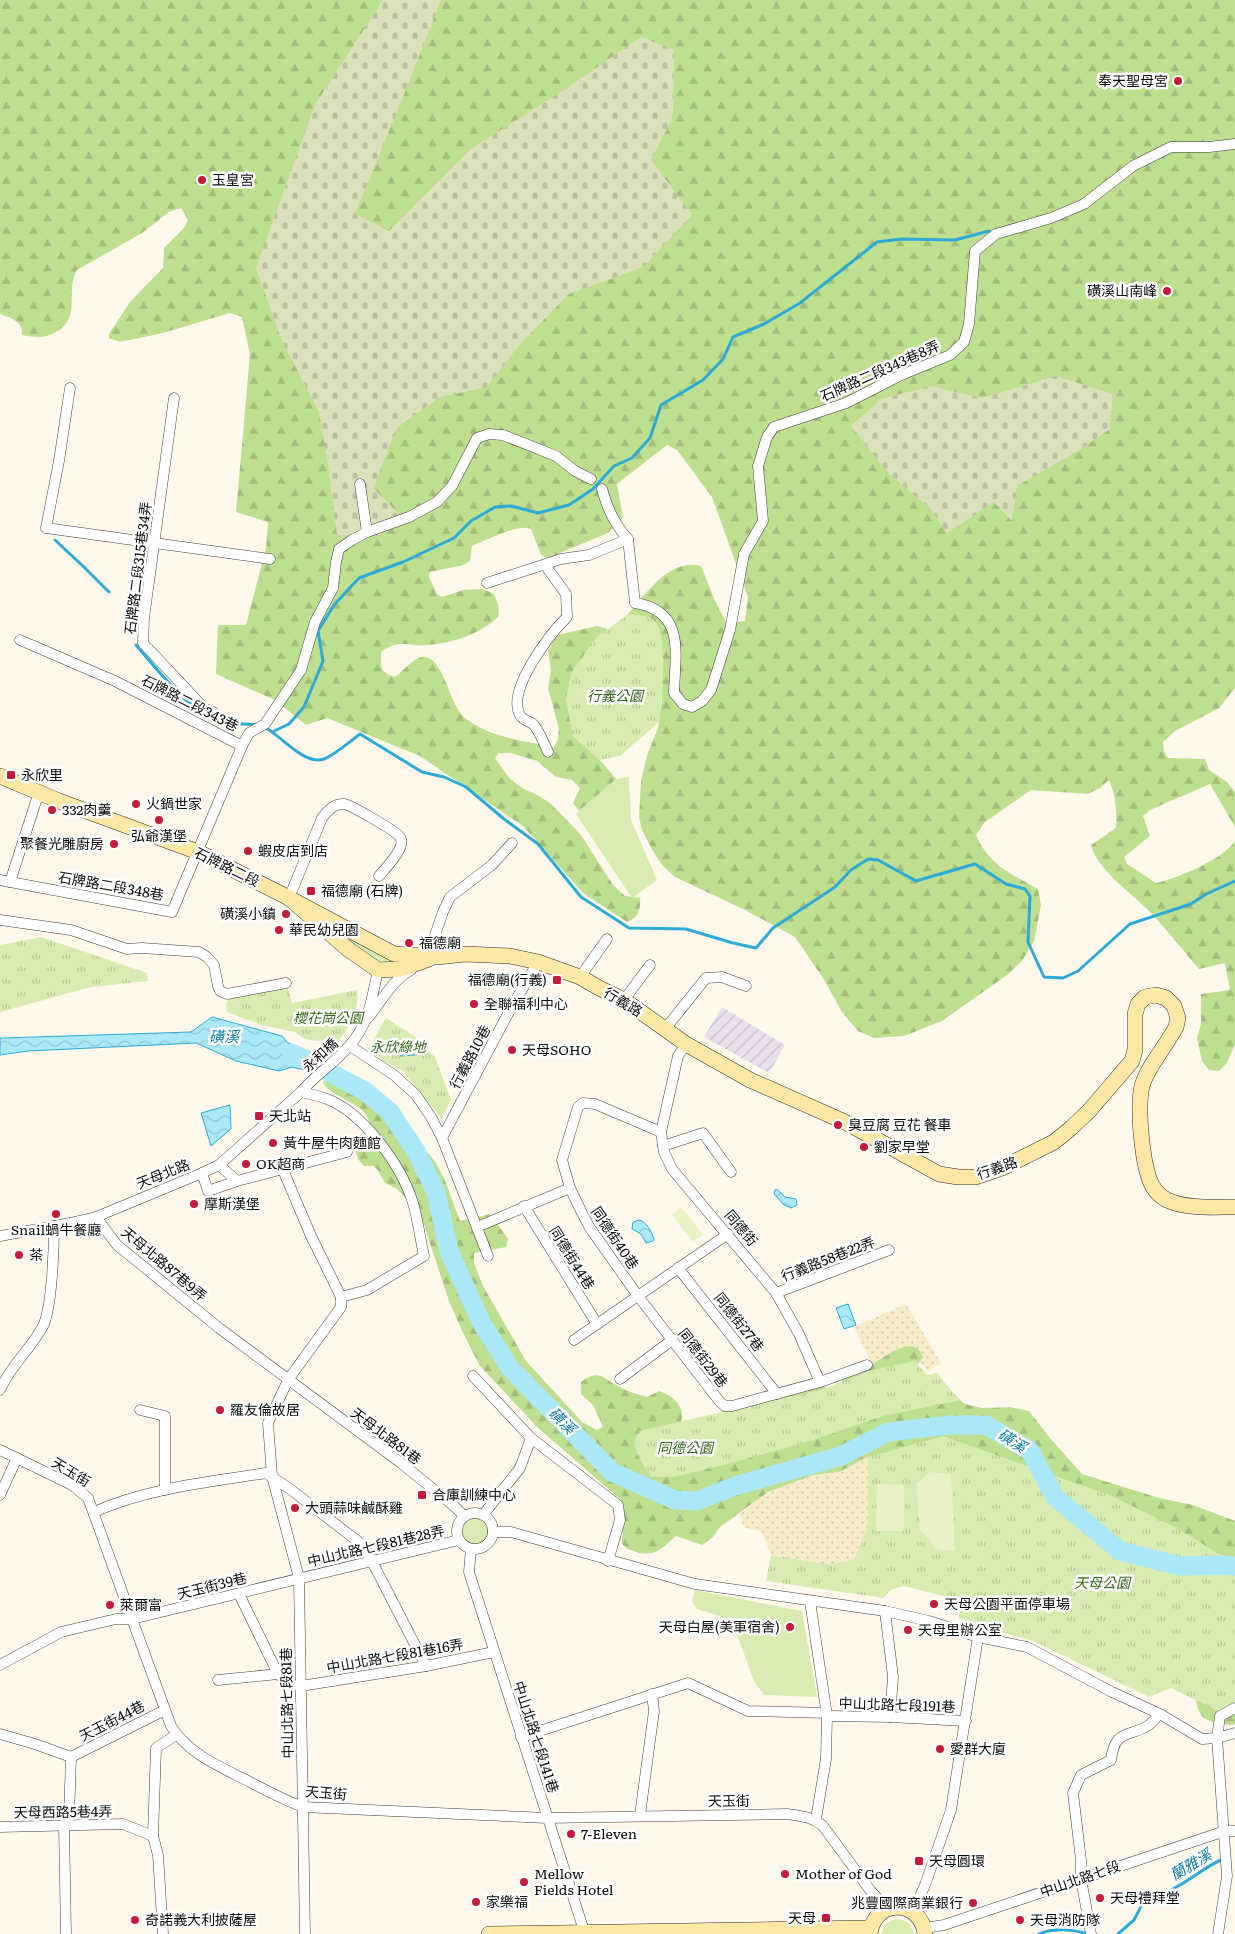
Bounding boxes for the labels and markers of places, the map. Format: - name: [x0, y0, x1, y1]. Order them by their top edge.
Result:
- place label: 奉天聖母宮: [1098, 70, 1168, 90]
- marker: 奉天聖母宮: [1172, 75, 1184, 87]
- place label: 玉皇宮: [212, 169, 254, 189]
- marker: 玉皇宮: [196, 174, 208, 186]
- place label: 磺溪山南峰: [1087, 280, 1157, 300]
- marker: 磺溪山南峰: [1161, 285, 1173, 297]
- place label: 永欣里: [21, 764, 63, 784]
- marker: 永欣里: [5, 769, 17, 781]
- place label: 火鍋世家: [146, 793, 202, 813]
- marker: 火鍋世家: [130, 798, 142, 810]
- place label: 332肉羹: [62, 799, 111, 819]
- marker: 332肉羹: [46, 804, 58, 816]
- marker: 弘爺漢堡: [153, 814, 165, 826]
- place label: 弘爺漢堡: [131, 825, 187, 845]
- place label: 聚餐光雕廚房: [20, 833, 104, 853]
- marker: 聚餐光雕廚房: [108, 838, 120, 850]
- place label: 蝦皮店到店: [258, 840, 328, 860]
- marker: 蝦皮店到店: [242, 845, 254, 857]
- place label: 福德廟 (石牌): [321, 880, 403, 900]
- marker: 福德廟 (石牌): [305, 885, 317, 897]
- place label: 磺溪小鎮: [220, 903, 276, 923]
- marker: 磺溪小鎮: [280, 908, 292, 920]
- place label: 華民幼兒園: [289, 919, 359, 939]
- marker: 華民幼兒園: [273, 924, 285, 936]
- place label: 福德廟: [419, 932, 461, 952]
- marker: 福德廟: [403, 937, 415, 949]
- place label: 福德廟(行義): [468, 969, 547, 989]
- marker: 福德廟(行義): [551, 974, 563, 986]
- place label: 全聯福利中心: [484, 993, 568, 1013]
- marker: 全聯福利中心: [468, 998, 480, 1010]
- place label: 天母SOHO: [522, 1039, 591, 1059]
- marker: 天母SOHO: [506, 1044, 518, 1056]
- place label: 天北站: [269, 1105, 311, 1125]
- marker: 天北站: [253, 1110, 265, 1122]
- place label: 臭豆腐 豆花 餐車: [848, 1114, 952, 1134]
- marker: 臭豆腐 豆花 餐車: [832, 1119, 844, 1131]
- place label: 黃牛屋牛肉麵館: [283, 1132, 381, 1152]
- place label: 劉家早堂: [874, 1136, 930, 1156]
- marker: 黃牛屋牛肉麵館: [267, 1137, 279, 1149]
- marker: 劉家早堂: [858, 1141, 870, 1153]
- place label: OK超商: [256, 1153, 305, 1173]
- marker: OK超商: [240, 1158, 252, 1170]
- place label: 摩斯漢堡: [204, 1193, 260, 1213]
- marker: 摩斯漢堡: [188, 1198, 200, 1210]
- marker: Snail蝸牛餐廳: [50, 1208, 62, 1220]
- place label: Snail蝸牛餐廳: [11, 1219, 101, 1239]
- place label: 茶: [29, 1244, 43, 1264]
- marker: 茶: [13, 1249, 25, 1261]
- place label: 羅友倫故居: [230, 1399, 300, 1419]
- marker: 羅友倫故居: [214, 1404, 226, 1416]
- place label: 合庫訓練中心: [432, 1484, 516, 1504]
- marker: 合庫訓練中心: [416, 1489, 428, 1501]
- place label: 大頭蒜味鹹酥雞: [305, 1497, 403, 1517]
- marker: 大頭蒜味鹹酥雞: [289, 1502, 301, 1514]
- place label: 天母公園平面停車場: [944, 1593, 1070, 1613]
- place label: 萊爾富: [120, 1594, 162, 1614]
- marker: 天母公園平面停車場: [928, 1598, 940, 1610]
- marker: 萊爾富: [104, 1599, 116, 1611]
- place label: 天母白屋(美軍宿舍): [659, 1616, 780, 1636]
- place label: 天母里辦公室: [918, 1619, 1002, 1639]
- marker: 天母白屋(美軍宿舍): [784, 1621, 796, 1633]
- marker: 天母里辦公室: [902, 1624, 914, 1636]
- place label: 愛群大廈: [950, 1738, 1006, 1758]
- marker: 愛群大廈: [934, 1743, 946, 1755]
- place label: 7-Eleven: [581, 1823, 637, 1843]
- marker: 7-Eleven: [565, 1828, 577, 1840]
- place label: 天母圓環: [929, 1850, 985, 1870]
- marker: 天母圓環: [913, 1855, 925, 1867]
- place label: Mellow Fields Hotel: [534, 1863, 614, 1899]
- place label: Mother of God: [795, 1863, 892, 1883]
- marker: Mother of God: [779, 1868, 791, 1880]
- marker: Mellow Fields Hotel: [518, 1876, 530, 1888]
- place label: 天母禮拜堂: [1110, 1887, 1180, 1907]
- place label: 家樂福: [486, 1891, 528, 1911]
- place label: 兆豐國際商業銀行: [851, 1892, 963, 1912]
- marker: 天母禮拜堂: [1094, 1892, 1106, 1904]
- marker: 家樂福: [470, 1896, 482, 1908]
- marker: 兆豐國際商業銀行: [967, 1897, 979, 1909]
- place label: 天母: [788, 1907, 816, 1927]
- place label: 奇諾義大利披薩屋: [145, 1909, 257, 1929]
- place label: 天母消防隊: [1030, 1909, 1100, 1929]
- marker: 天母: [820, 1912, 832, 1924]
- marker: 奇諾義大利披薩屋: [129, 1914, 141, 1926]
- marker: 天母消防隊: [1014, 1914, 1026, 1926]

